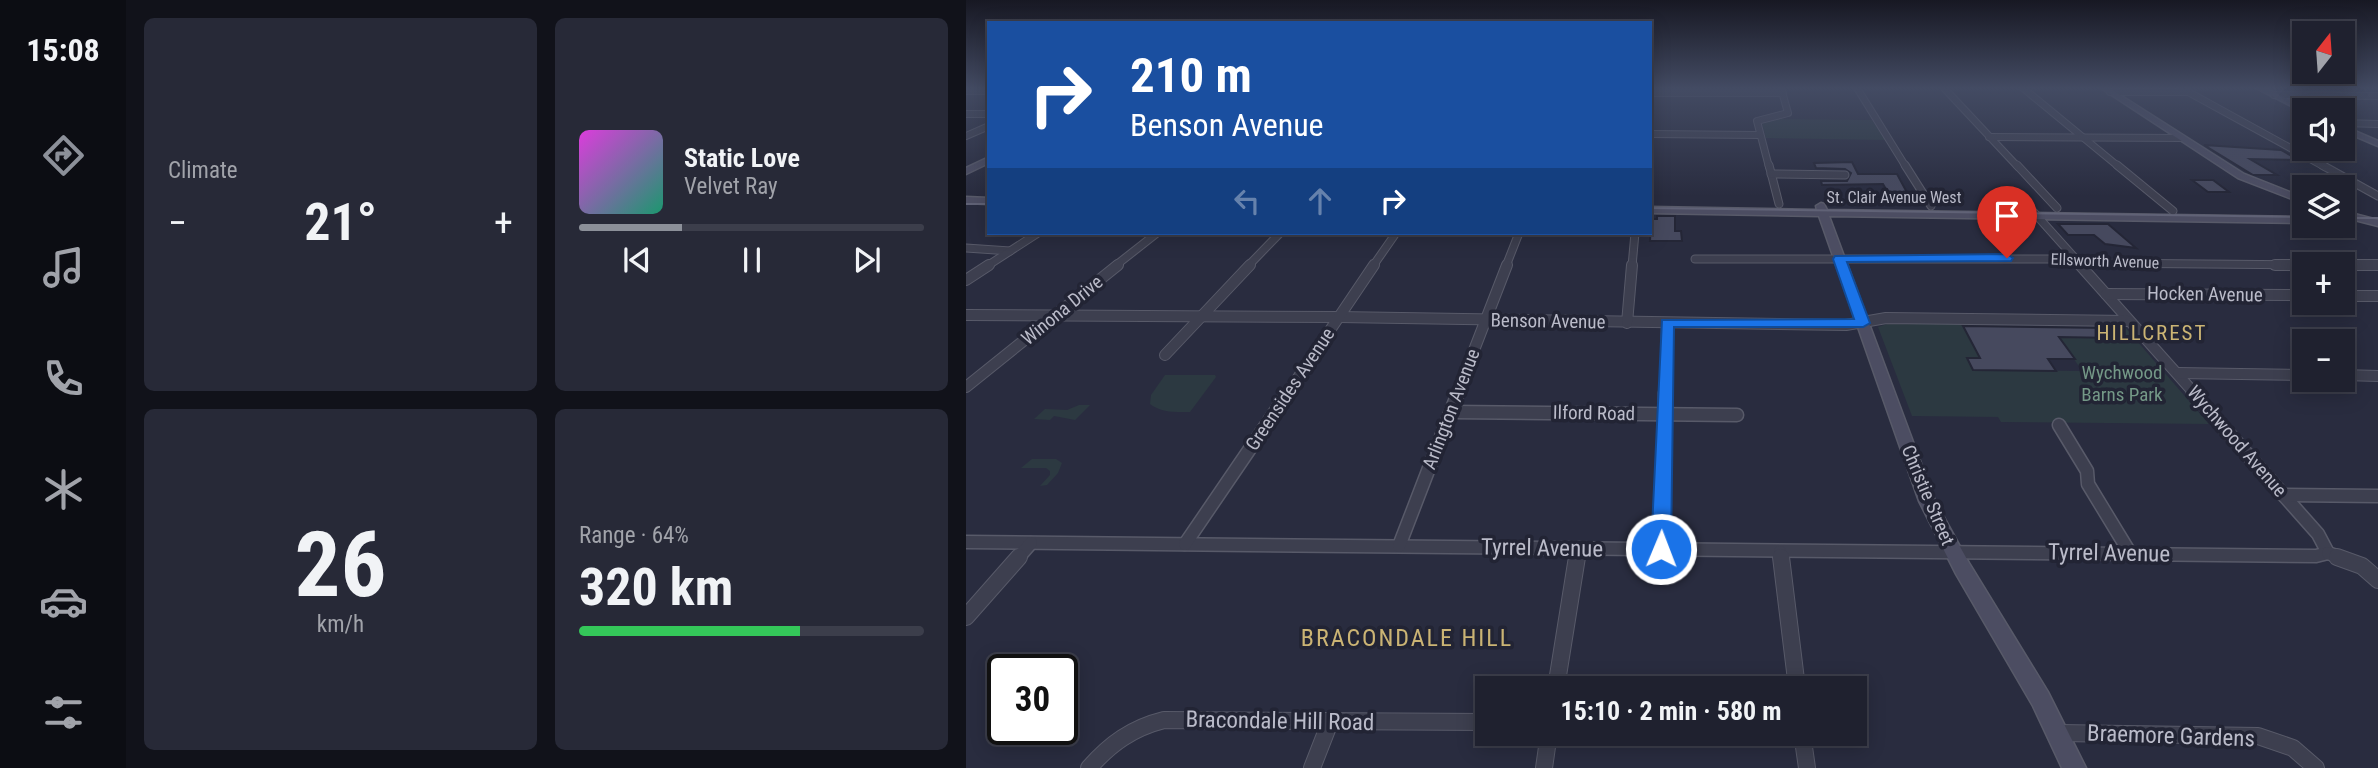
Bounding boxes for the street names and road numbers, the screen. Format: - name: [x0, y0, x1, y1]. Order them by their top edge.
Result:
- street label: St. Clair Avenue West: [1827, 188, 1962, 207]
- street label: Ellsworth Avenue: [2050, 250, 2160, 272]
- street label: Winona Drive: [1017, 270, 1107, 350]
- street label: Hocken Avenue: [2147, 281, 2263, 307]
- street label: Benson Avenue: [1490, 308, 1606, 334]
- street label: Greensides Avenue: [1241, 323, 1340, 455]
- street label: Arlington Avenue: [1417, 345, 1485, 473]
- street label: Wychwood Avenue: [2182, 381, 2292, 501]
- street label: Ilford Road: [1553, 401, 1635, 425]
- street label: Christie Street: [1897, 441, 1959, 549]
- street label: Tyrrel Avenue: [1481, 533, 1603, 563]
- street label: Tyrrel Avenue: [2048, 538, 2170, 568]
- street label: Bracondale Hill Road: [1185, 706, 1375, 736]
- street label: Braemore Gardens: [2087, 720, 2255, 752]

